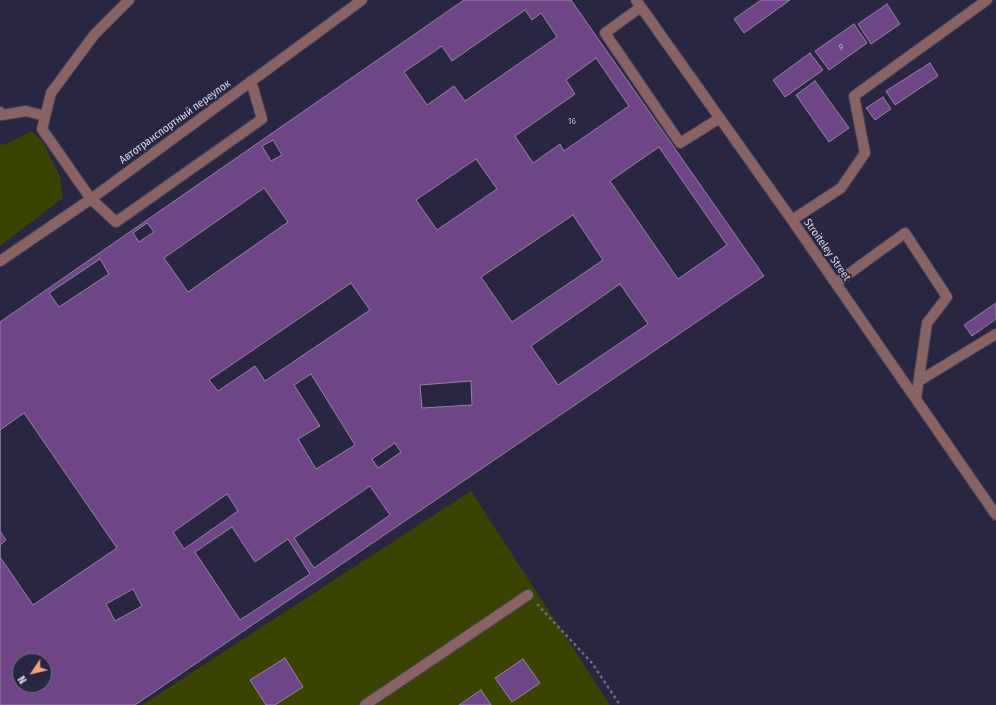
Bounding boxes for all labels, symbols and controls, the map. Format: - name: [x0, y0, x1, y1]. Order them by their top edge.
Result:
- house number: 9: [839, 42, 843, 52]
- street label: Автотранспортный переулок: [117, 77, 233, 167]
- house number: 16: [568, 116, 576, 126]
- street label: Stroiteley Street: [801, 216, 853, 284]
- north arrow: [12, 653, 52, 693]
- text: N: [15, 673, 30, 686]

